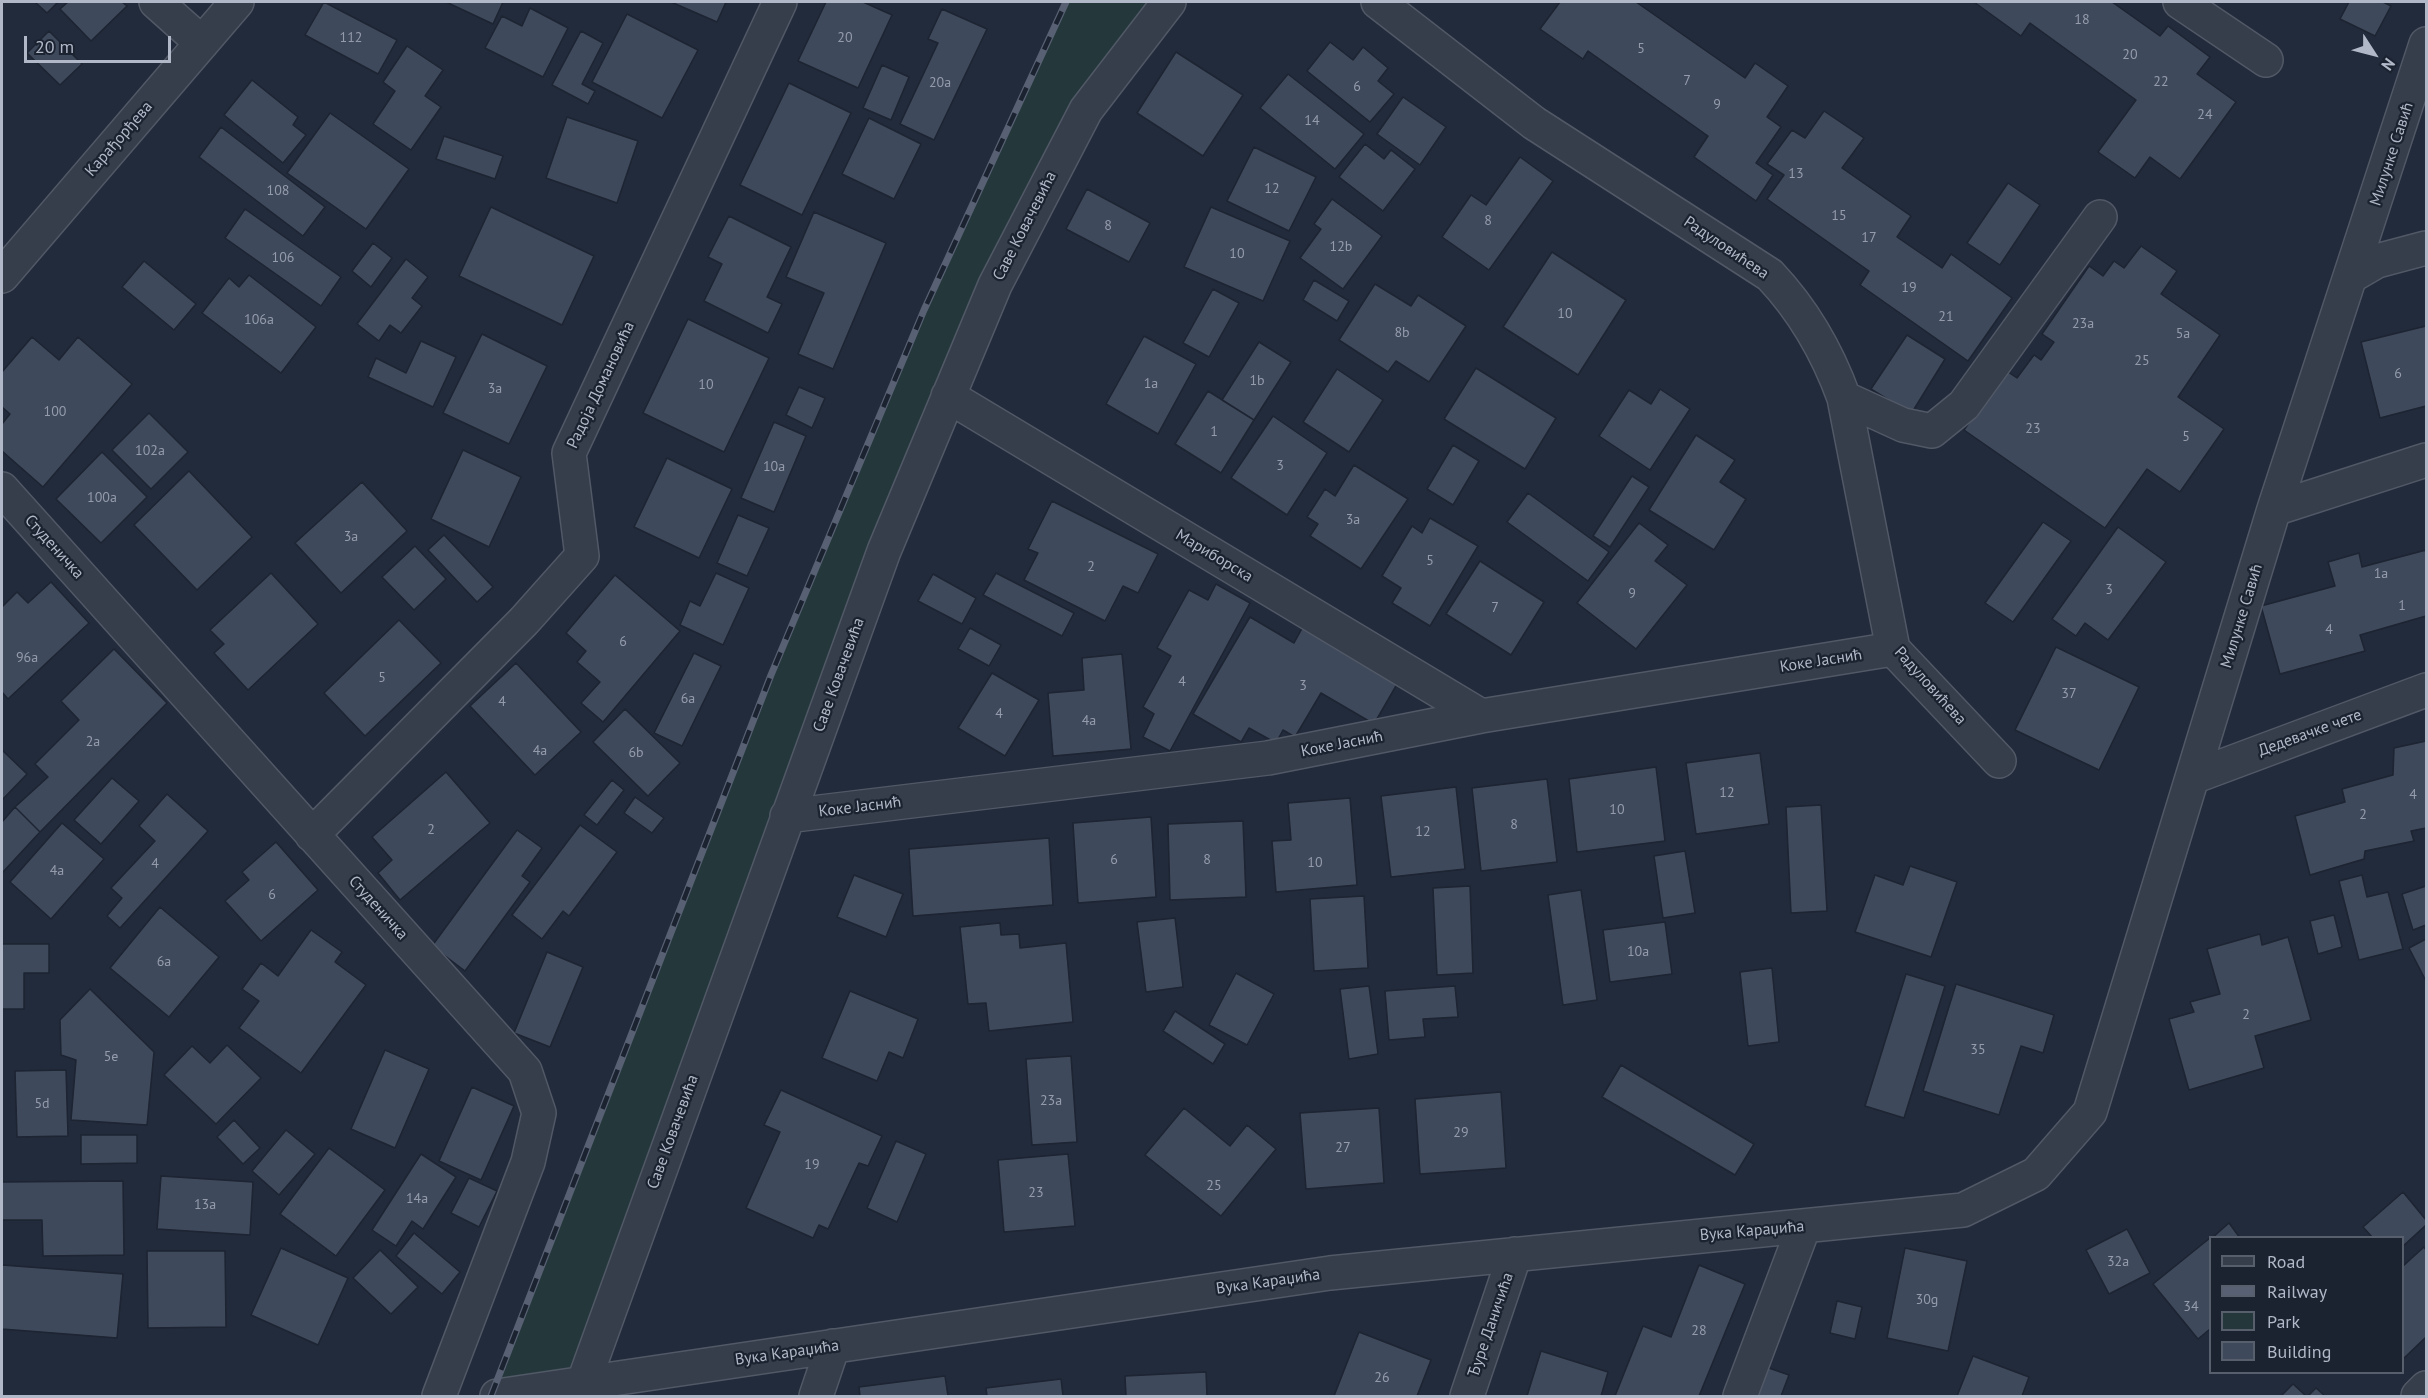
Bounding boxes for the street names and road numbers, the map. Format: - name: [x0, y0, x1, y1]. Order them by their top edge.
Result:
- street label: Карађорђева: [81, 98, 157, 180]
- street label: Милунке Савић: [2366, 100, 2418, 208]
- street label: Саве Ковачевића: [989, 168, 1061, 284]
- street label: Радуловићева: [1680, 213, 1772, 283]
- street label: Радоја Домановића: [563, 318, 639, 452]
- street label: Студеничка: [20, 511, 88, 583]
- street label: Мариборска: [1172, 525, 1256, 587]
- street label: Милунке Савић: [2217, 562, 2267, 670]
- street label: Саве Ковачевића: [809, 615, 869, 735]
- street label: Радуловићева: [1890, 643, 1970, 729]
- street label: Коке Јаснић: [1778, 645, 1864, 677]
- street label: Дедевачке чете: [2256, 705, 2364, 761]
- street label: Коке Јаснић: [1299, 727, 1385, 761]
- street label: Коке Јаснић: [818, 792, 902, 822]
- street label: Студеничка: [344, 872, 412, 944]
- street label: Саве Ковачевића: [643, 1072, 703, 1192]
- street label: Вука Караџића: [1699, 1217, 1805, 1245]
- street label: Вука Караџића: [1215, 1265, 1321, 1299]
- street label: Ђуре Даничића: [1464, 1270, 1518, 1380]
- street label: Вука Караџића: [734, 1336, 840, 1370]

